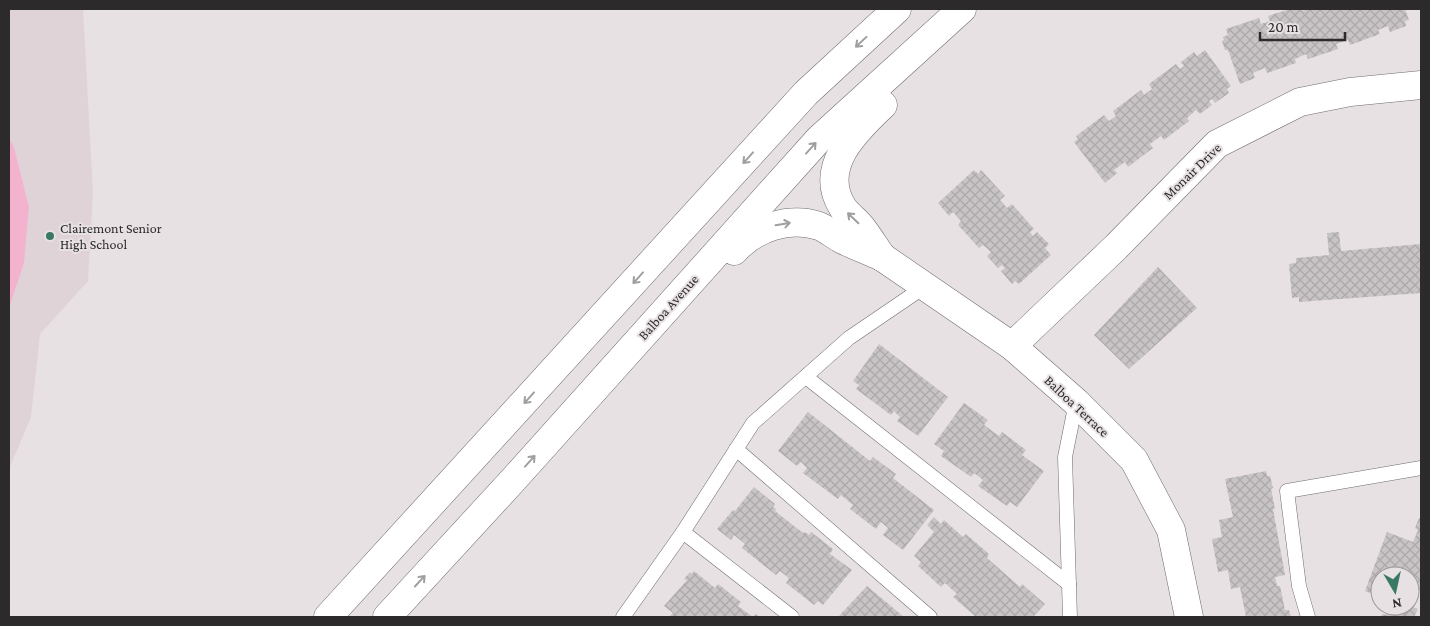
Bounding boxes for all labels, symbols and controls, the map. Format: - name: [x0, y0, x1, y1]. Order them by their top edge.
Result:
- scale bar: [1260, 10, 1345, 42]
- text: 20 m: [1268, 19, 1299, 35]
- one-way arrow: [855, 36, 868, 48]
- street label: Monair Drive: [1160, 139, 1224, 203]
- one-way arrow: [805, 141, 817, 154]
- one-way arrow: [742, 151, 754, 164]
- one-way arrow: [846, 212, 859, 224]
- one-way arrow: [775, 219, 791, 229]
- place label: Clairemont Senior High School: [60, 220, 162, 252]
- marker: Clairemont Senior High School: [44, 230, 56, 242]
- street label: Balboa Avenue: [635, 271, 701, 343]
- one-way arrow: [633, 272, 644, 285]
- street label: Balboa Terrace: [1041, 372, 1113, 440]
- one-way arrow: [523, 392, 535, 405]
- one-way arrow: [524, 455, 535, 468]
- north arrow: [1370, 566, 1420, 616]
- one-way arrow: [414, 575, 426, 588]
- text: N: [1391, 595, 1403, 613]

